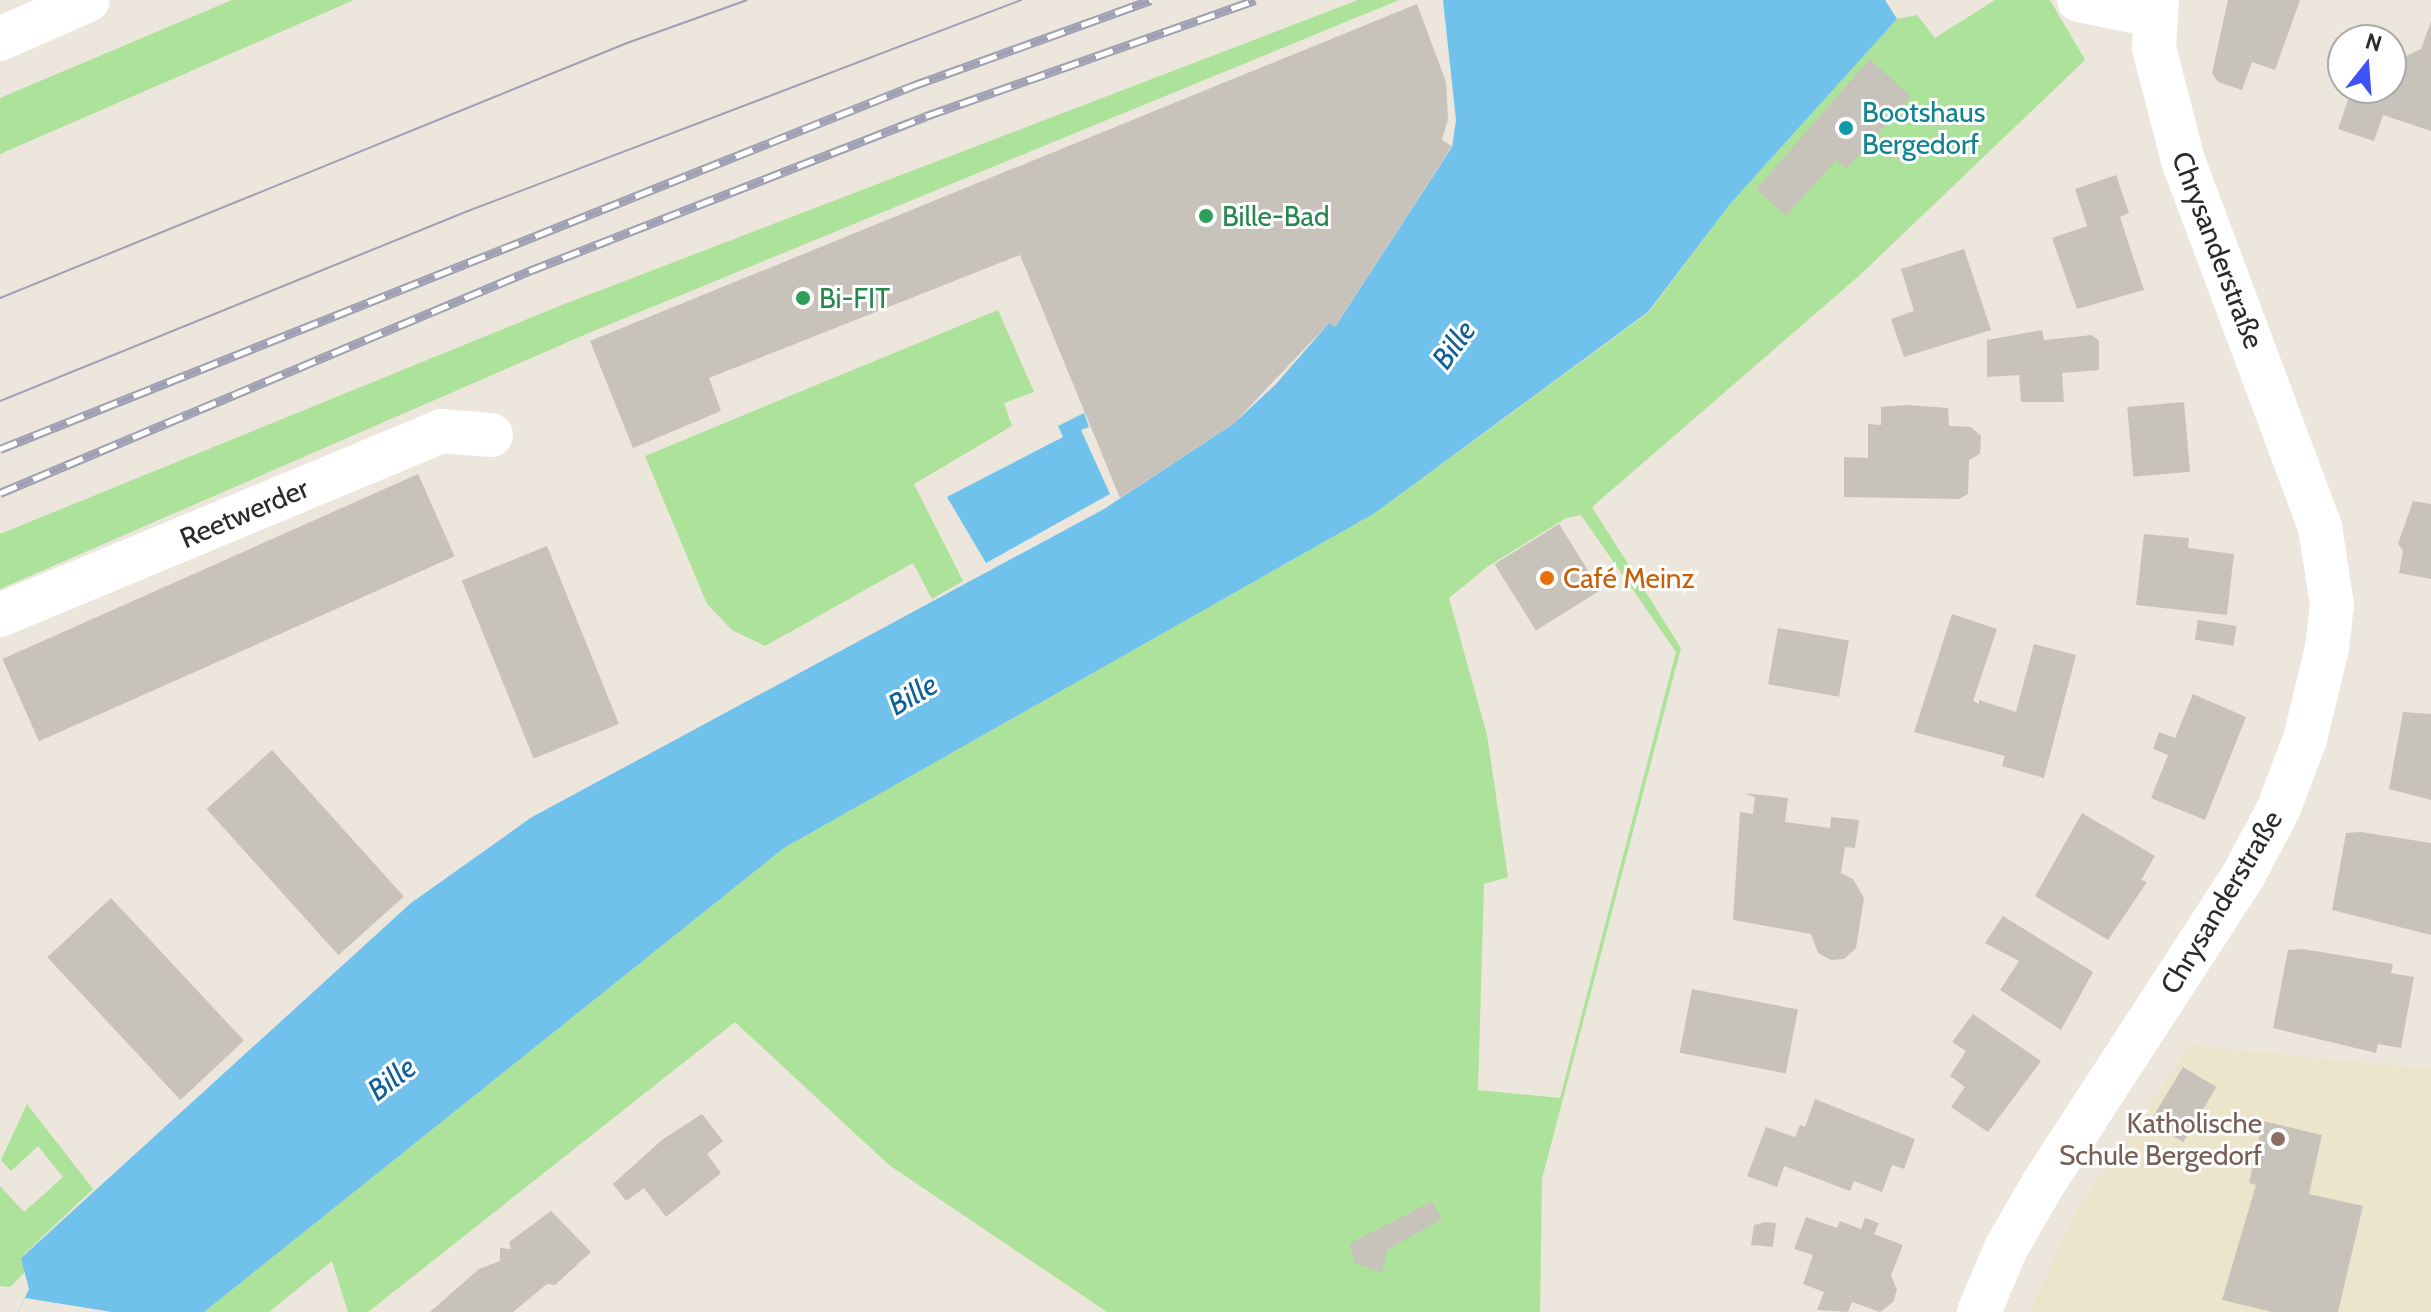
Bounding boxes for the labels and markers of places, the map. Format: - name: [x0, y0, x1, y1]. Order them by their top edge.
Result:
- place label: Bootshaus Bergedorf: [1862, 95, 1985, 161]
- marker: Bootshaus Bergedorf: [1837, 119, 1855, 137]
- place label: Bille-Bad: [1222, 199, 1329, 233]
- marker: Bille-Bad: [1197, 207, 1215, 225]
- place label: Bi-FIT: [819, 281, 890, 315]
- marker: Bi-FIT: [794, 289, 812, 307]
- place label: Café Meinz: [1563, 561, 1695, 595]
- marker: Café Meinz: [1538, 569, 1556, 587]
- place label: Katholische Schule Bergedorf: [2059, 1106, 2262, 1172]
- marker: Katholische Schule Bergedorf: [2269, 1130, 2287, 1148]

